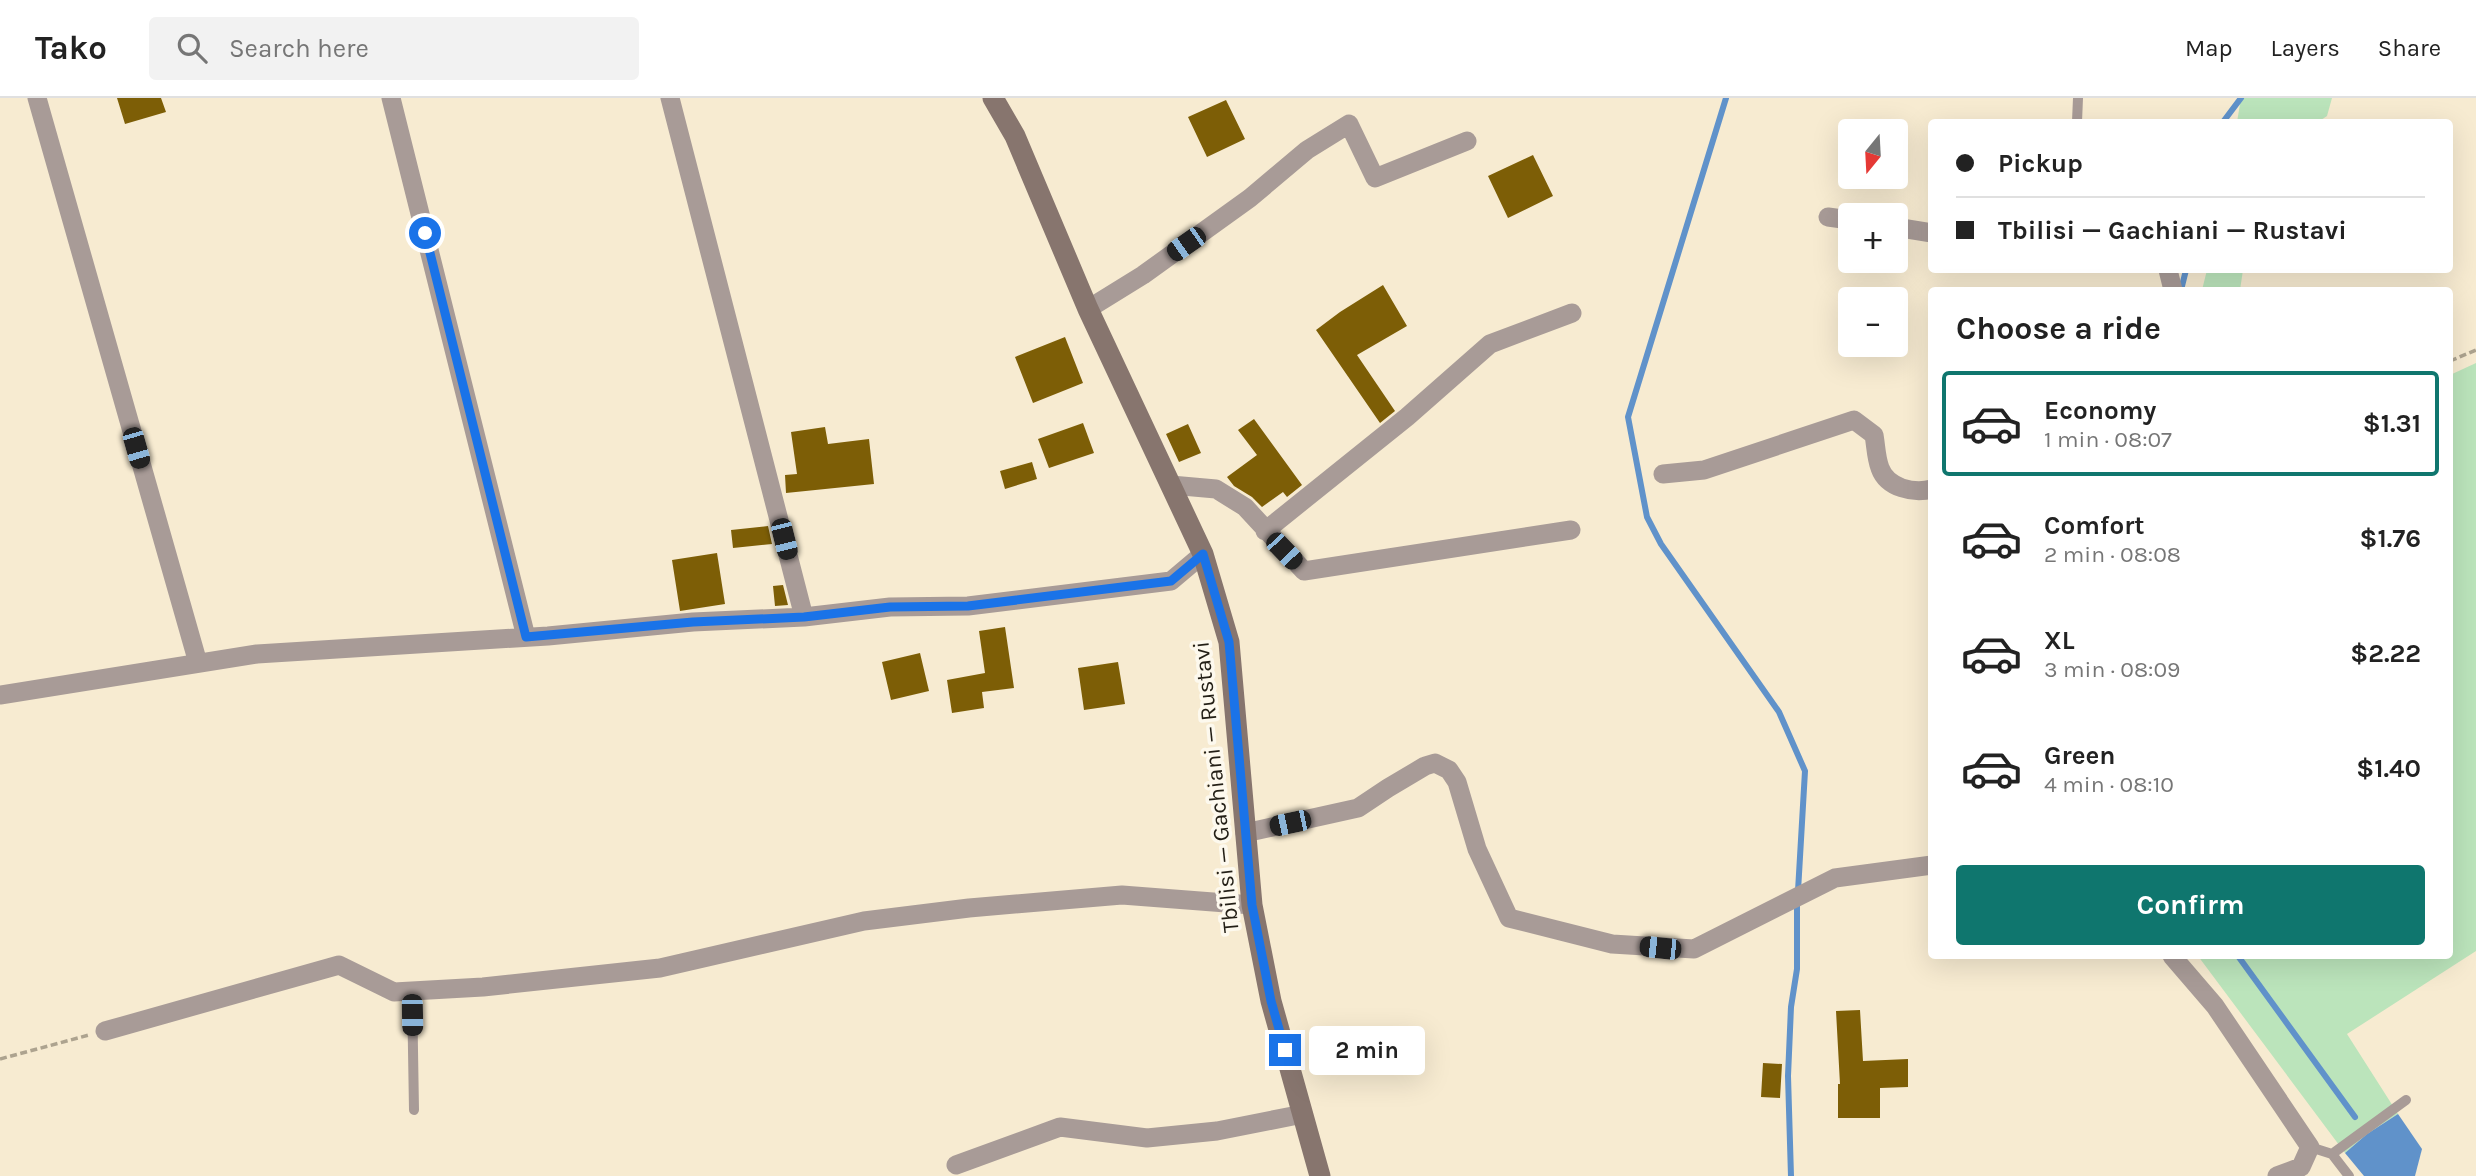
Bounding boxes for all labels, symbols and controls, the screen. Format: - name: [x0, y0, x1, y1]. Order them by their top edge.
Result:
- search box: [149, 17, 639, 80]
- text: Tako: [35, 29, 107, 67]
- icon: search: [173, 29, 211, 67]
- text: Search here: [229, 33, 369, 64]
- text: Map: [2185, 34, 2233, 62]
- text: Layers: [2271, 34, 2340, 62]
- text: Share: [2378, 34, 2441, 62]
- north arrow: [1838, 119, 1908, 189]
- map controls: [1838, 119, 1908, 357]
- text: Pickup: [1998, 148, 2083, 179]
- button: +: [1838, 203, 1908, 273]
- text: Tbilisi — Gachiani — Rustavi: [1998, 215, 2347, 246]
- route start: [409, 217, 441, 249]
- car: [1163, 223, 1210, 265]
- button: −: [1838, 287, 1908, 357]
- text: Choose a ride: [1956, 310, 2161, 347]
- icon: car: [1960, 392, 2023, 455]
- text: Economy: [2044, 395, 2156, 426]
- text: $1.31: [2363, 408, 2421, 439]
- car: [121, 425, 152, 471]
- text: 1 min · 08:07: [2044, 426, 2172, 453]
- icon: car: [1960, 507, 2023, 570]
- text: Comfort: [2044, 510, 2145, 541]
- car: [769, 516, 800, 562]
- text: $1.76: [2360, 523, 2421, 554]
- car: [1262, 529, 1307, 573]
- text: 2 min · 08:08: [2044, 541, 2181, 568]
- icon: car: [1960, 622, 2023, 685]
- text: XL: [2044, 625, 2075, 656]
- text: $2.22: [2350, 638, 2421, 669]
- street label: Tbilisi — Gachiani — Rustavi: [1187, 640, 1245, 934]
- text: 3 min · 08:09: [2044, 656, 2180, 683]
- icon: car: [1960, 737, 2023, 800]
- text: Green: [2044, 740, 2116, 771]
- text: $1.40: [2356, 753, 2421, 784]
- text: 4 min · 08:10: [2044, 771, 2174, 798]
- car: [1268, 808, 1313, 838]
- button: Confirm: [1956, 865, 2425, 945]
- car: [1639, 935, 1682, 961]
- car: [402, 994, 423, 1036]
- callout: 2 min: [1310, 1026, 1425, 1074]
- route end: [1269, 1034, 1301, 1066]
- text: 2 min: [1335, 1037, 1399, 1064]

